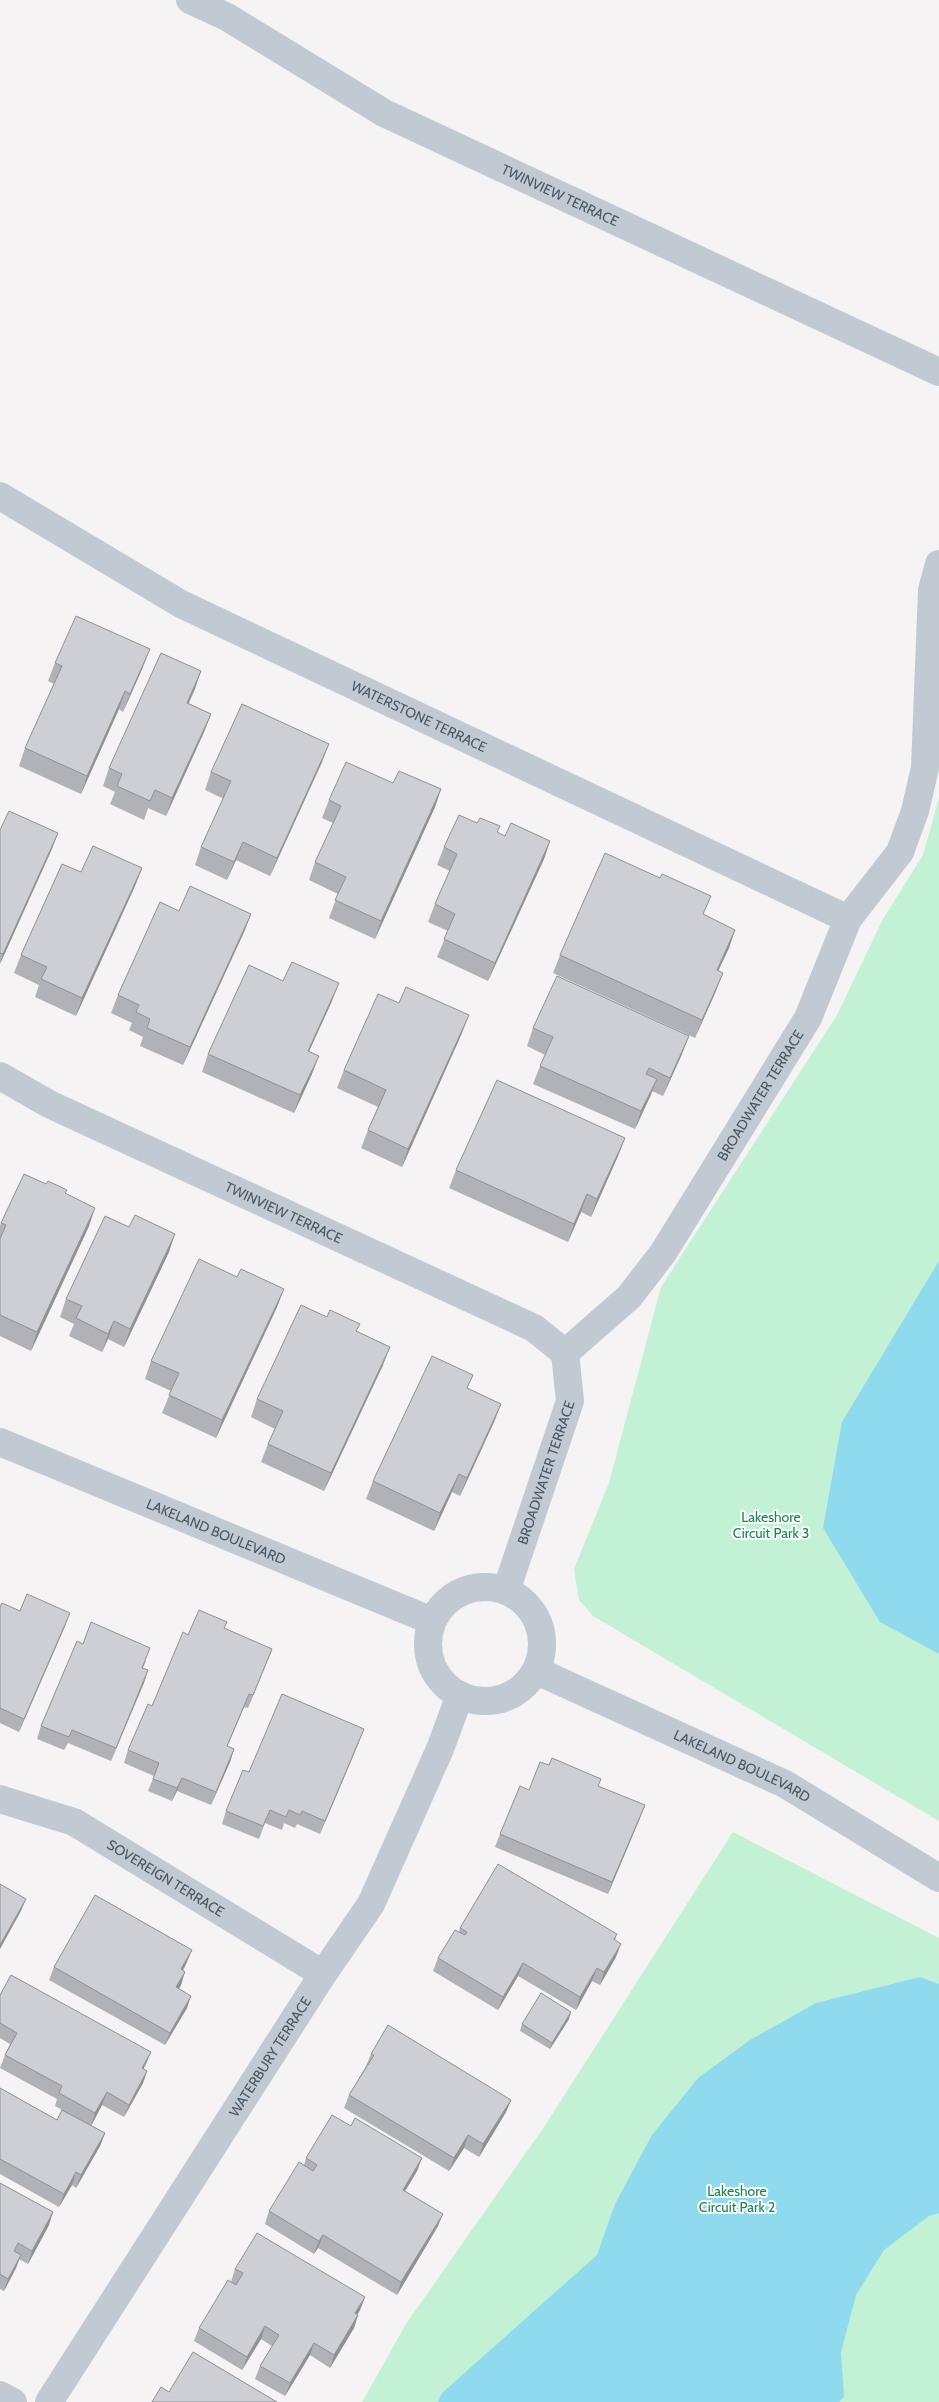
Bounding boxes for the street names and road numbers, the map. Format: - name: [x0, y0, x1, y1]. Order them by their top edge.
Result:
- street label: TWINVIEW TERRACE: [498, 160, 622, 230]
- street label: WATERSTONE TERRACE: [348, 677, 490, 756]
- street label: BROADWATER TERRACE: [713, 1026, 808, 1164]
- street label: TWINVIEW TERRACE: [222, 1178, 346, 1247]
- street label: BROADWATER TERRACE: [513, 1398, 579, 1547]
- street label: LAKELAND BOULEVARD: [144, 1495, 289, 1568]
- street label: LAKELAND BOULEVARD: [671, 1726, 814, 1806]
- street label: SOVEREIGN TERRACE: [104, 1835, 228, 1921]
- street label: WATERBURY TERRACE: [225, 1993, 315, 2120]

